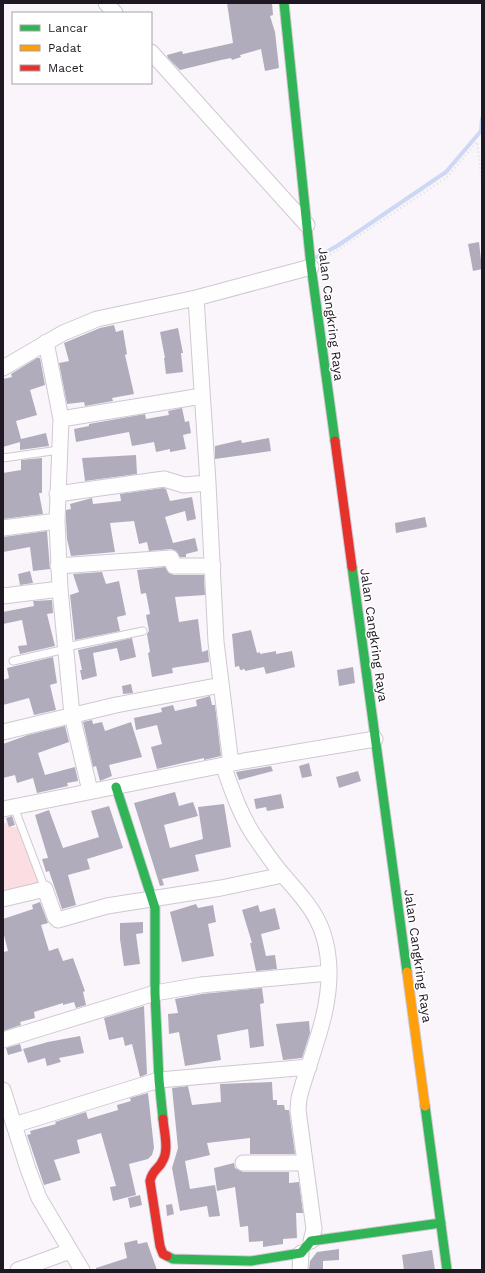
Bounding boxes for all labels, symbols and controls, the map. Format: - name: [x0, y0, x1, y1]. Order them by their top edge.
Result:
- legend: [12, 12, 152, 84]
- text: Lancar: [48, 21, 88, 35]
- text: Padat: [48, 41, 81, 55]
- text: Macet: [48, 61, 83, 75]
- street label: Jalan Cangkring Raya: [315, 246, 347, 382]
- street label: Jalan Cangkring Raya: [357, 567, 391, 703]
- street label: Jalan Cangkring Raya: [401, 888, 435, 1024]

